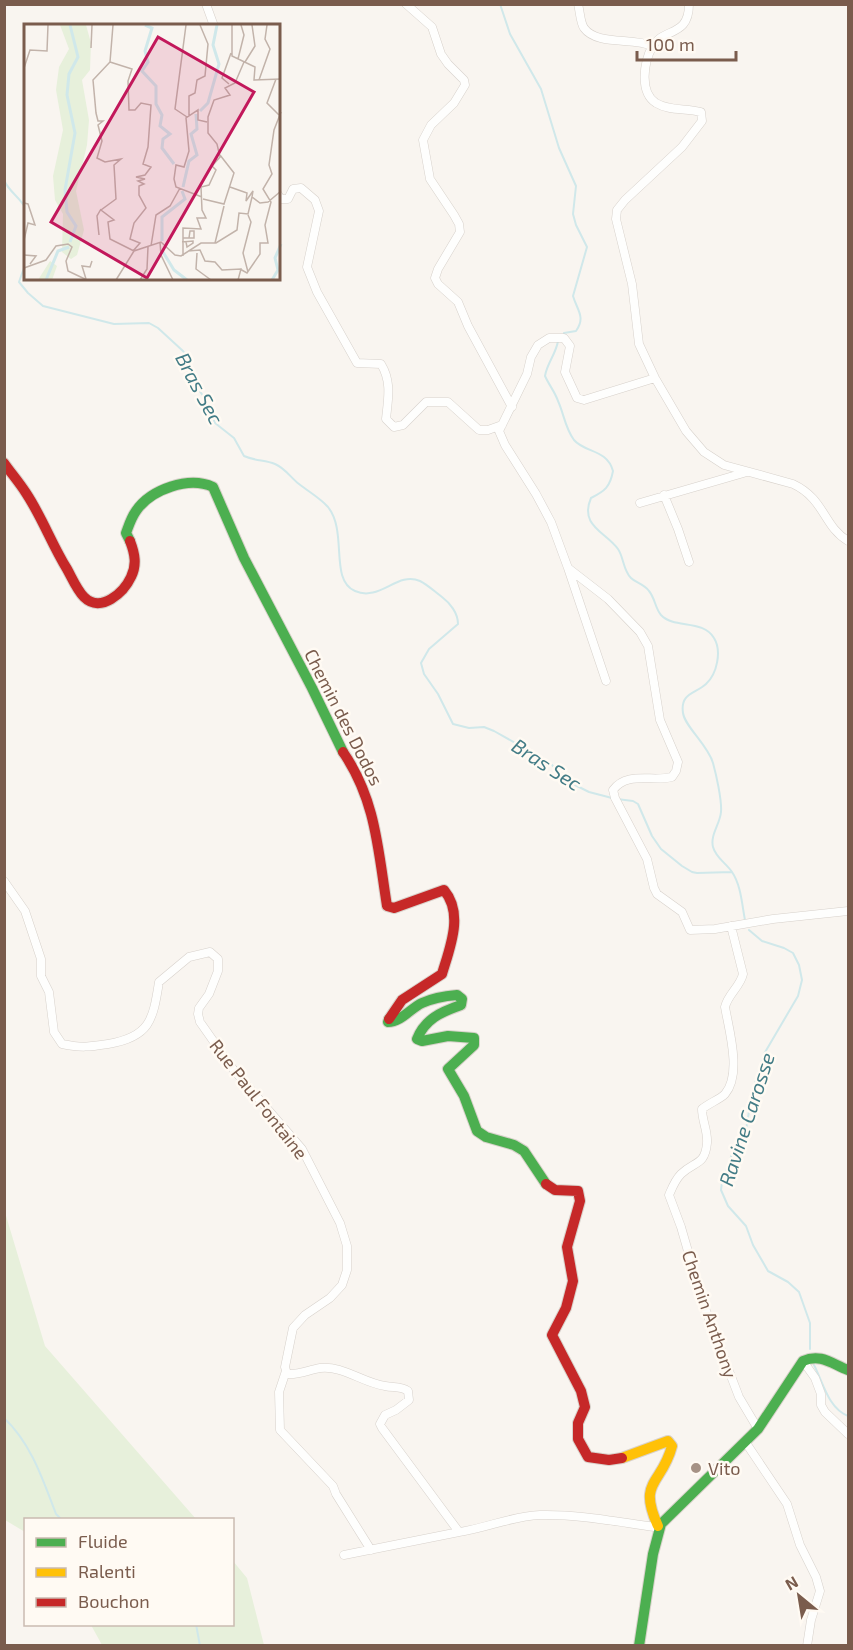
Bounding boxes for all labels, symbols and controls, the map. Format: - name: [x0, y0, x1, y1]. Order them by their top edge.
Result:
- inset map: [24, 24, 280, 280]
- scale bar: [637, 24, 736, 62]
- text: 100 m: [646, 33, 695, 55]
- water label: Bras Sec: [171, 348, 229, 428]
- street label: Chemin des Dodos: [300, 645, 388, 789]
- water label: Bras Sec: [508, 733, 586, 795]
- street label: Rue Paul Fontaine: [205, 1035, 313, 1163]
- water label: Ravine Carosse: [713, 1049, 779, 1189]
- street label: Chemin Anthony: [678, 1247, 742, 1381]
- place label: Vito: [708, 1457, 741, 1479]
- marker: Vito: [689, 1461, 703, 1475]
- legend: [24, 1518, 234, 1626]
- text: Fluide: [78, 1530, 128, 1552]
- text: Ralenti: [78, 1560, 136, 1582]
- north arrow: [769, 1566, 829, 1626]
- text: N: [781, 1571, 801, 1594]
- text: Bouchon: [78, 1590, 150, 1612]

